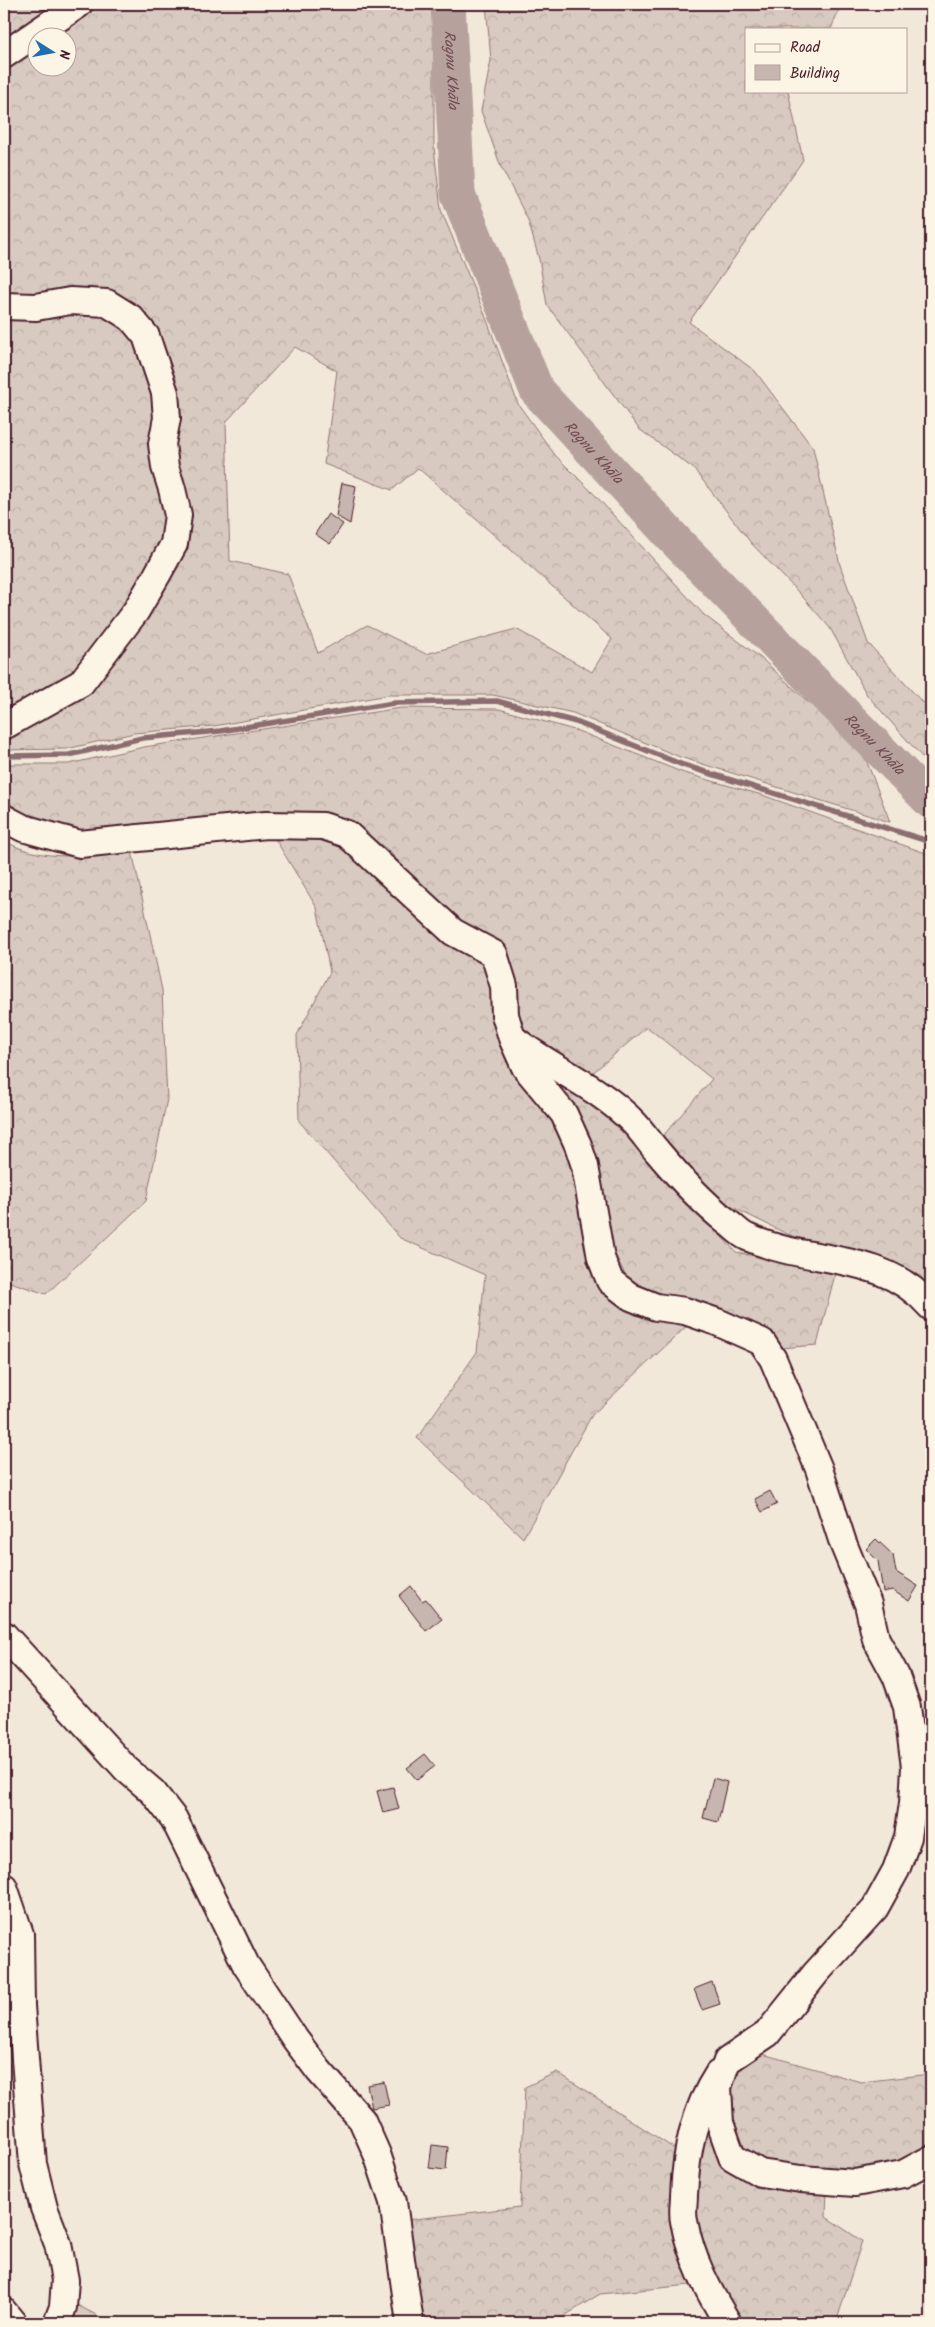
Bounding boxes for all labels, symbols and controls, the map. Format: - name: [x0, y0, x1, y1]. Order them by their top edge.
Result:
- north arrow: [28, 28, 78, 78]
- legend: [745, 28, 908, 92]
- water label: Ragnu Khāla: [436, 30, 465, 111]
- text: Road: [790, 36, 821, 60]
- text: N: [52, 48, 75, 61]
- text: Building: [790, 62, 840, 86]
- water label: Ragnu Khāla: [557, 416, 629, 491]
- water label: Ragnu Khāla: [838, 708, 911, 782]

